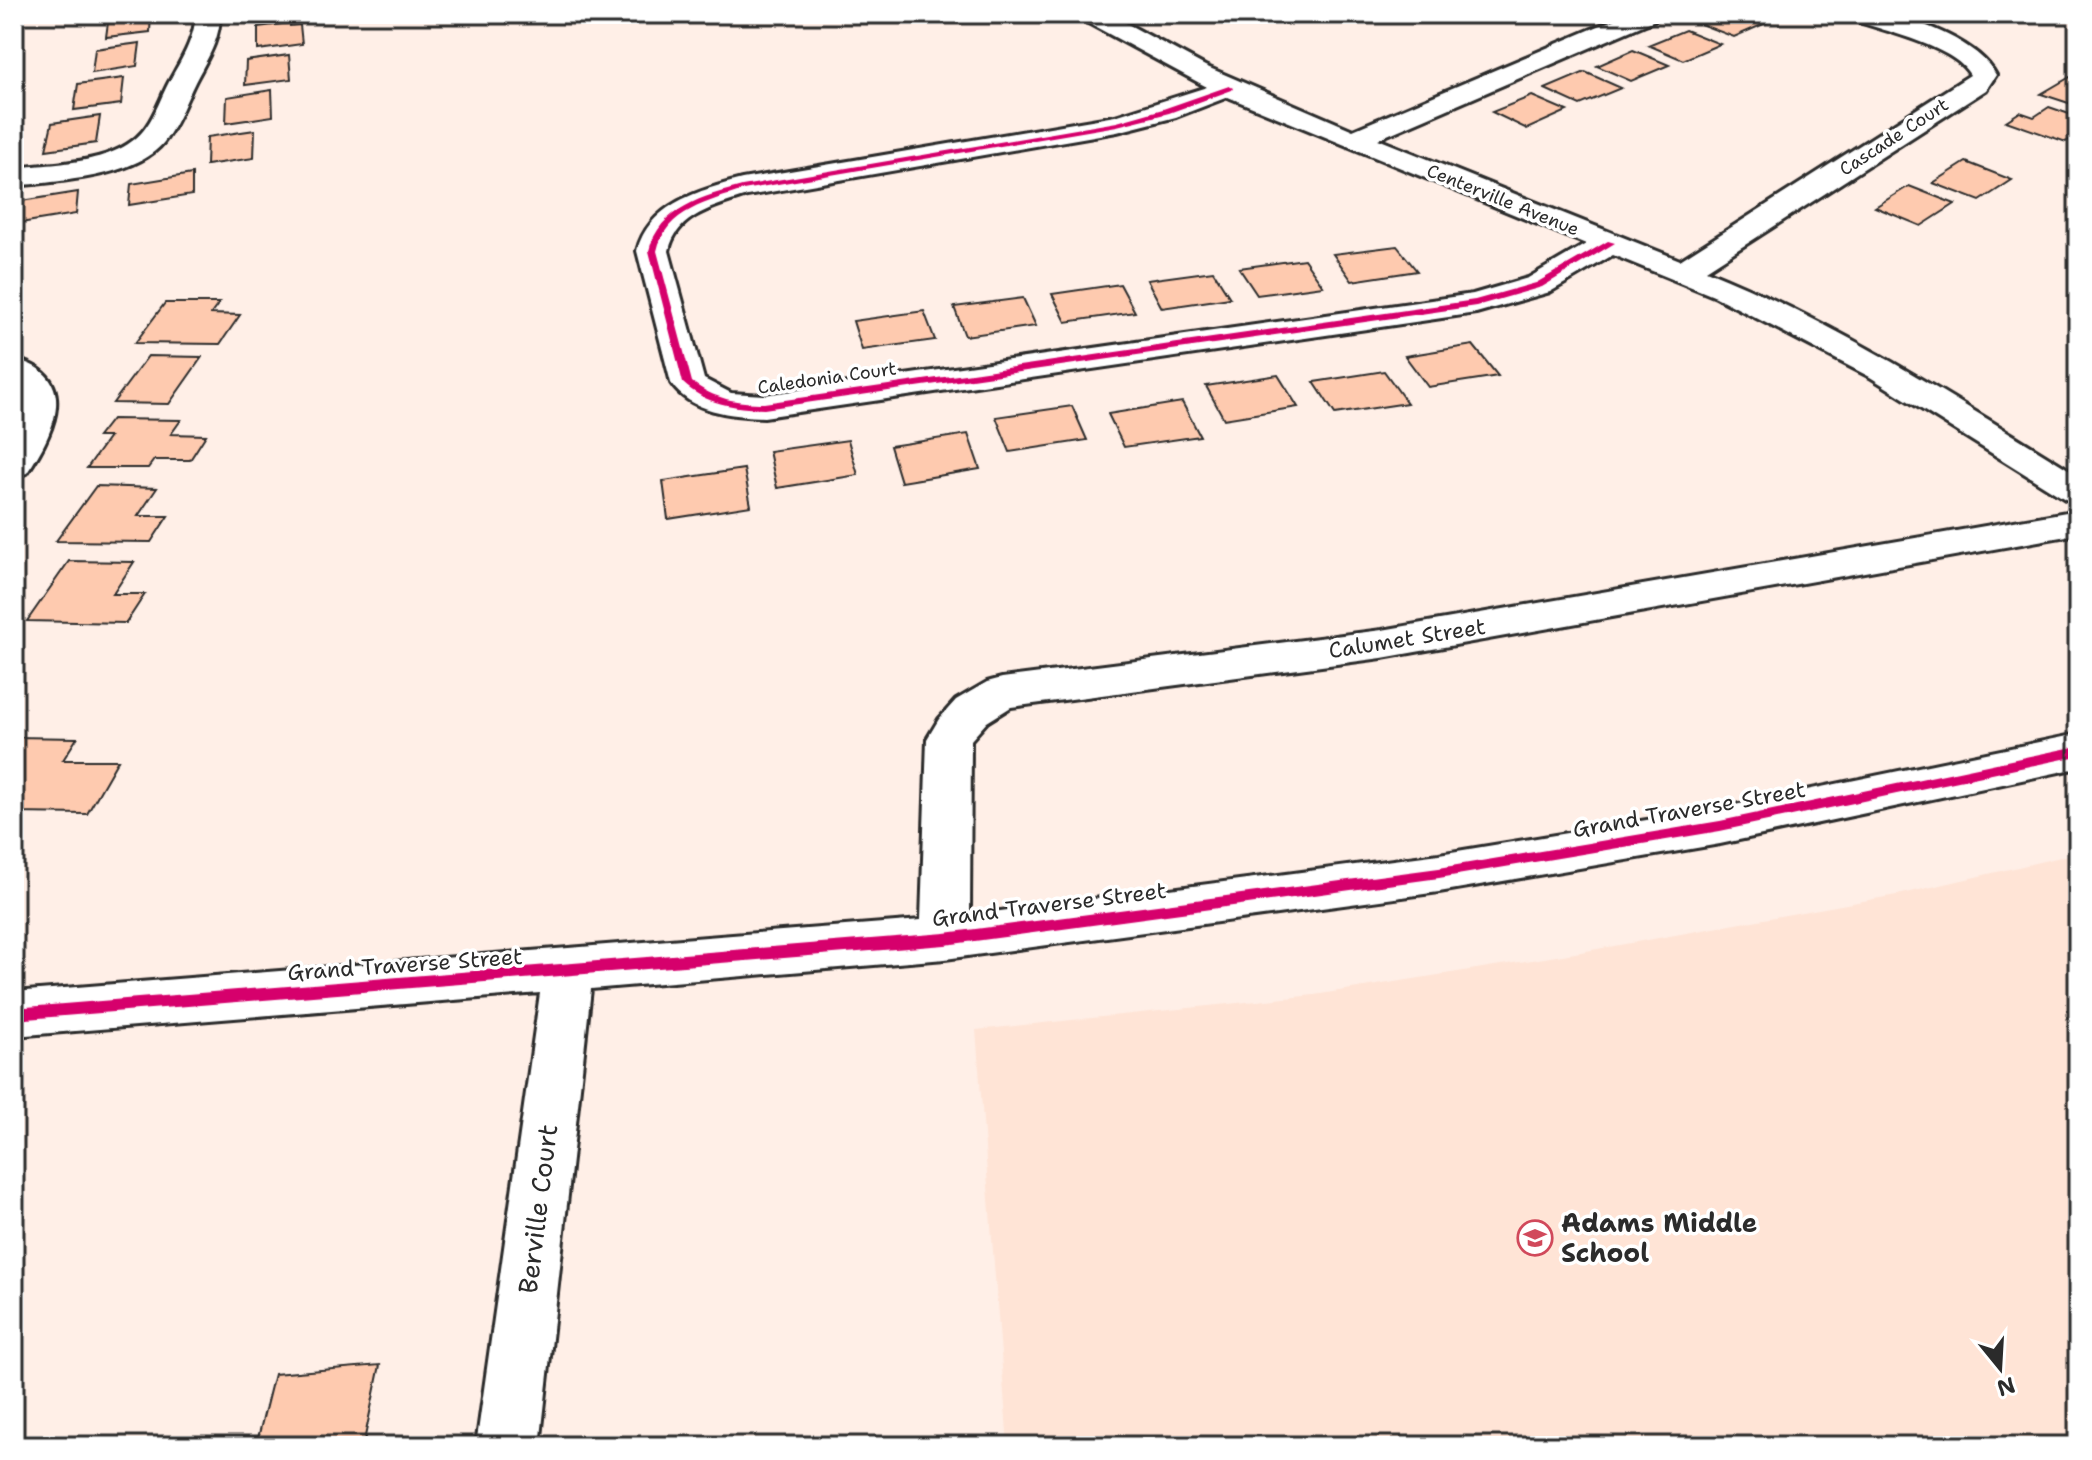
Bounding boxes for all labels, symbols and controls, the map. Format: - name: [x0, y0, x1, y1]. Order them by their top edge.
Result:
- street label: Cascade Court: [1835, 93, 1953, 181]
- street label: Centerville Avenue: [1423, 159, 1583, 241]
- street label: Caledonia Court: [756, 356, 898, 400]
- street label: Calumet Street: [1327, 612, 1488, 665]
- street label: Grand Traverse Street: [1571, 775, 1808, 844]
- street label: Grand Traverse Street: [930, 876, 1168, 933]
- street label: Grand Traverse Street: [286, 942, 524, 987]
- street label: Berville Court: [510, 1122, 565, 1296]
- place label: Adams Middle School: [1561, 1205, 1757, 1270]
- school or university icon: Adams Middle School: [1516, 1219, 1554, 1257]
- north arrow: [1960, 1328, 2040, 1408]
- text: N: [1993, 1370, 2019, 1403]

